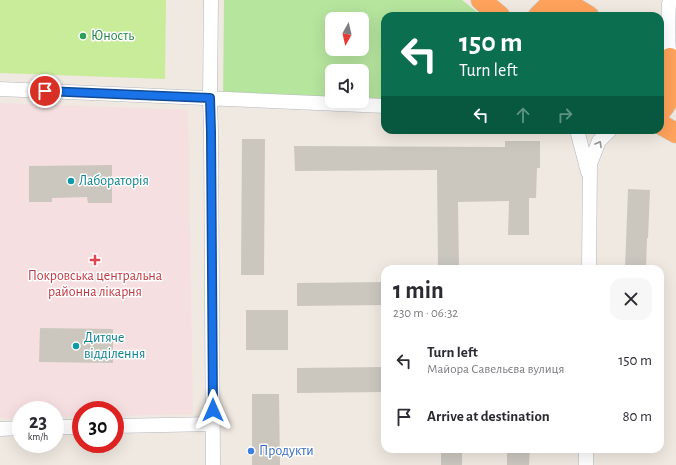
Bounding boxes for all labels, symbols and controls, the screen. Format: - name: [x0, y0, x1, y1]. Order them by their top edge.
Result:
- north arrow: [325, 12, 369, 56]
- map controls: [325, 12, 369, 108]
- icon: left: [393, 28, 445, 80]
- place label: Юность: [91, 29, 134, 43]
- text: 150 m: [459, 29, 523, 57]
- marker: Юность: [78, 31, 88, 41]
- text: Turn left: [459, 62, 518, 80]
- button: sound: [325, 64, 369, 108]
- pin: [28, 74, 62, 108]
- icon: arrive: [34, 80, 56, 102]
- icon: left: [470, 104, 492, 126]
- icon: ahead: [512, 104, 534, 126]
- icon: right: [554, 104, 576, 126]
- one-way arrow: [594, 141, 602, 148]
- place label: Лабораторія: [79, 174, 149, 188]
- marker: Лабораторія: [66, 176, 76, 186]
- marker: Покровська центральна районна лікарня: [89, 254, 101, 266]
- place label: Покровська центральна районна лікарня: [28, 269, 163, 299]
- button: close: [610, 278, 652, 320]
- text: 1 min: [393, 279, 444, 303]
- text: 230 m · 06:32: [393, 307, 458, 320]
- place label: Дитяче відділення: [84, 331, 145, 361]
- marker: Дитяче відділення: [71, 341, 81, 351]
- text: Turn left: [427, 345, 478, 360]
- icon: left: [393, 350, 415, 372]
- text: 150 m: [618, 353, 652, 368]
- text: Майора Савельєва вулиця: [427, 363, 564, 376]
- position arrow: [192, 389, 234, 431]
- speed limit sign: 30: [72, 401, 124, 453]
- icon: arrive: [393, 406, 415, 428]
- text: Arrive at destination: [427, 409, 550, 424]
- text: 80 m: [622, 409, 652, 424]
- text: 23: [29, 412, 47, 432]
- text: km/h: [28, 432, 48, 442]
- place label: Продукти: [259, 444, 314, 458]
- marker: Продукти: [246, 446, 256, 456]

